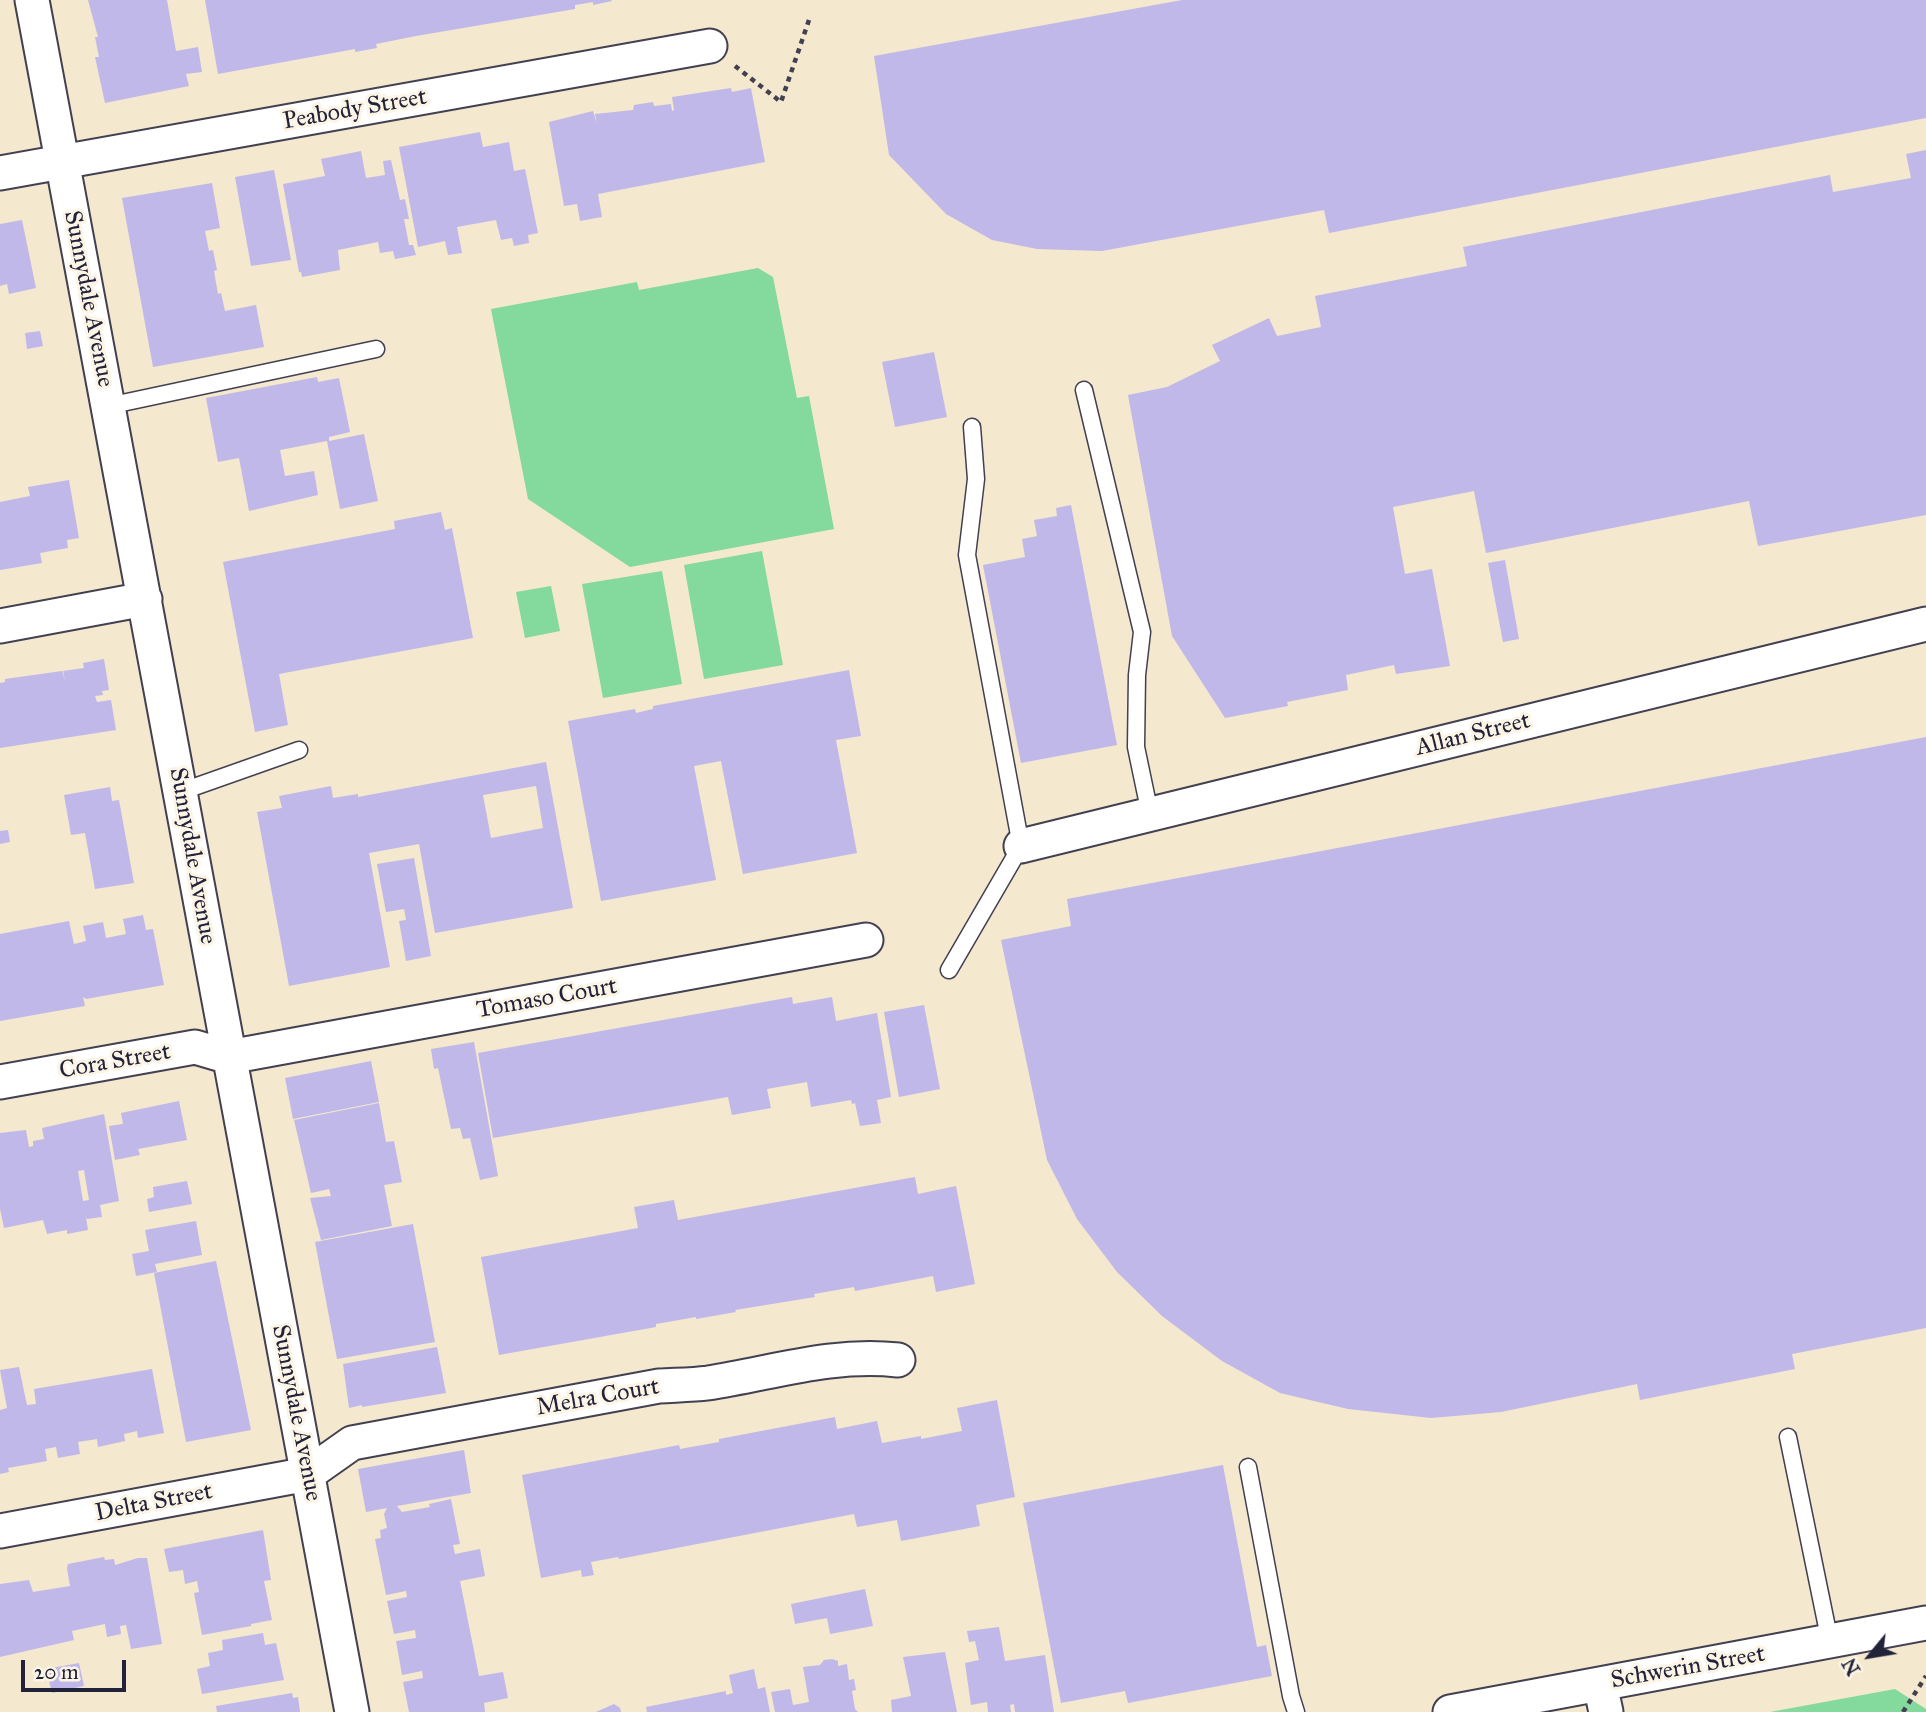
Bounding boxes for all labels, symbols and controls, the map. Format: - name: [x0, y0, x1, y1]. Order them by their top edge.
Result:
- street label: Peabody Street: [281, 83, 429, 137]
- street label: Sunnydale Avenue: [57, 208, 119, 390]
- street label: Allan Street: [1413, 707, 1533, 763]
- street label: Sunnydale Avenue: [162, 765, 222, 947]
- street label: Tomaso Court: [475, 972, 619, 1026]
- street label: Cora Street: [57, 1038, 173, 1086]
- street label: Sunnydale Avenue: [265, 1322, 327, 1504]
- street label: Melra Court: [534, 1373, 662, 1423]
- street label: Delta Street: [93, 1478, 215, 1528]
- north arrow: [1835, 1621, 1905, 1691]
- street label: Schwerin Street: [1609, 1640, 1767, 1696]
- scale bar: [24, 1646, 130, 1690]
- text: N: [1837, 1654, 1865, 1679]
- text: 20 m: [34, 1659, 79, 1685]

